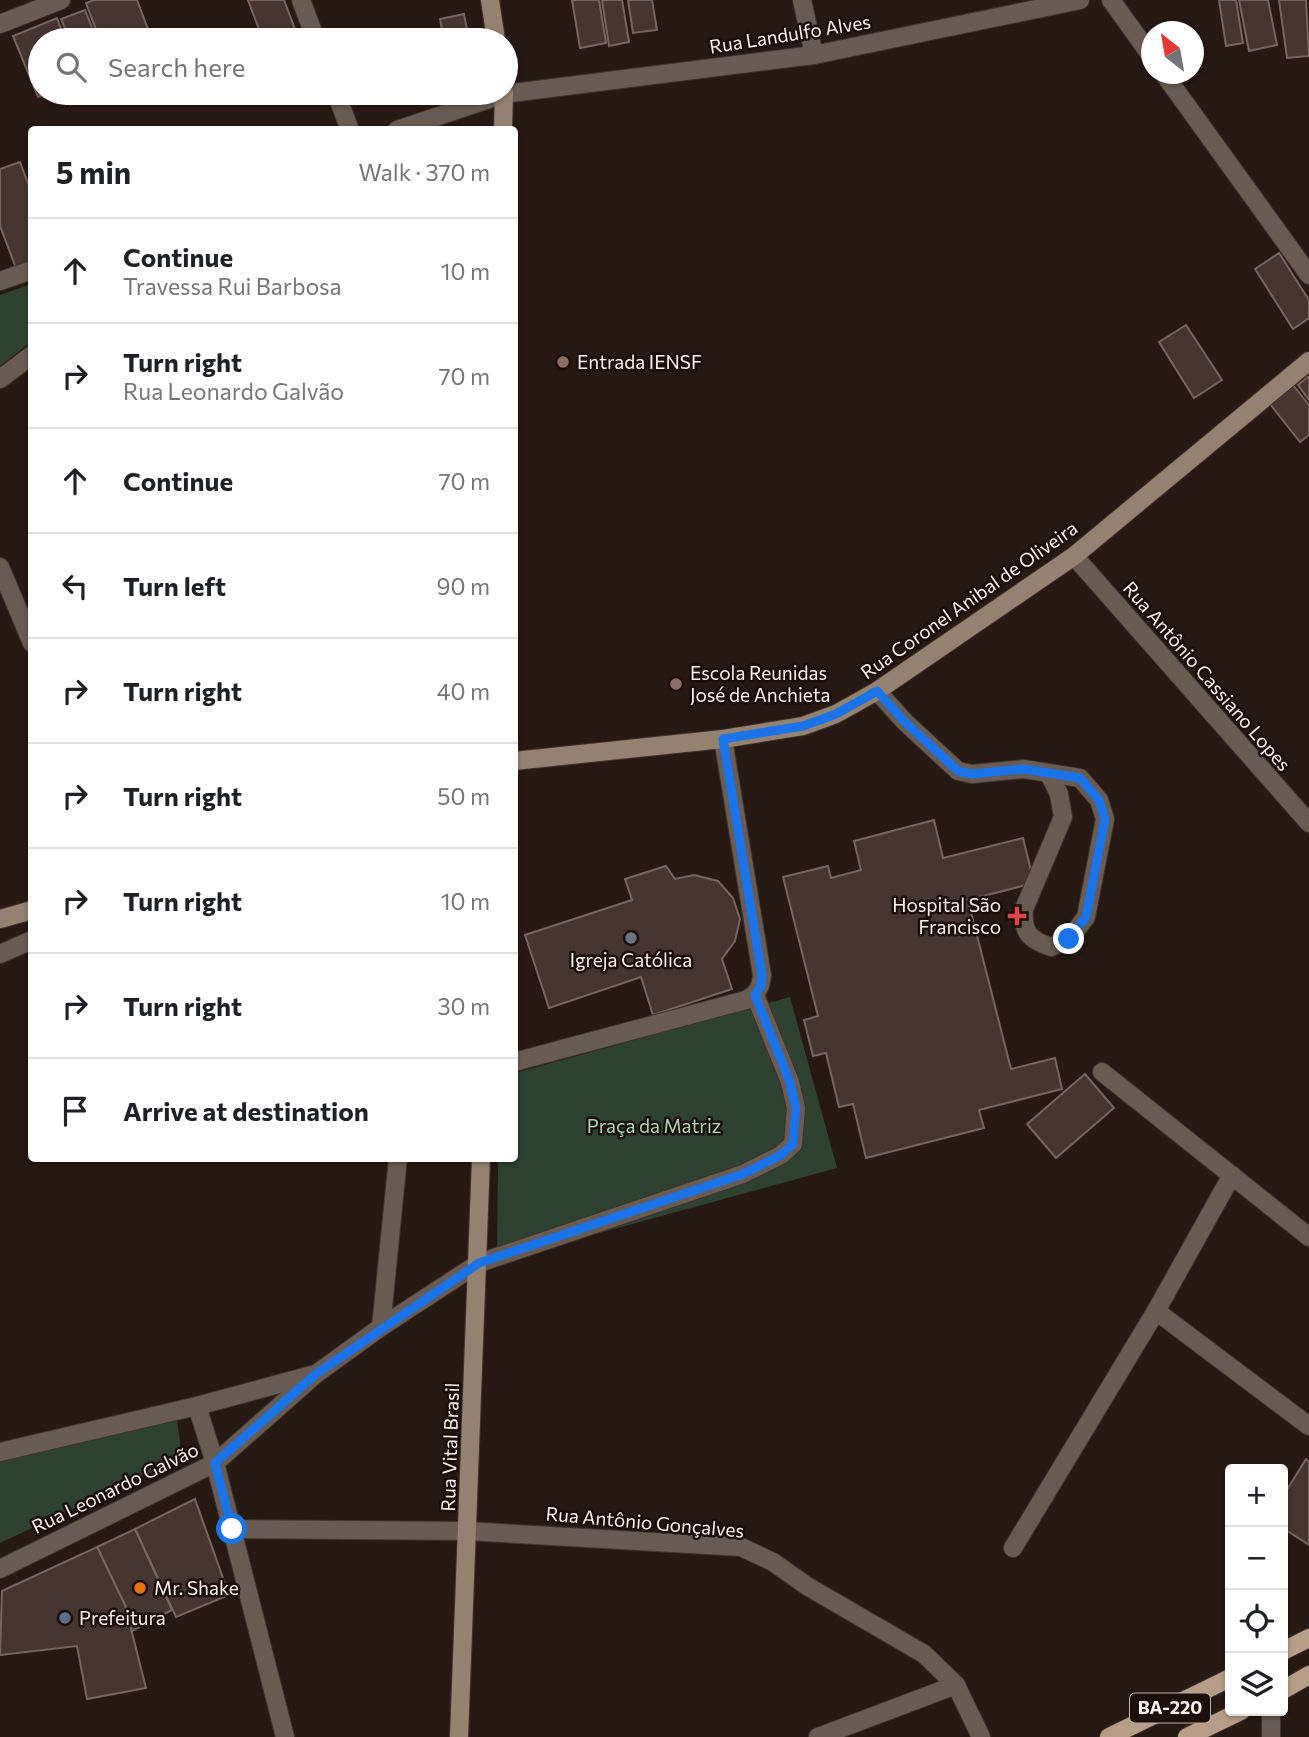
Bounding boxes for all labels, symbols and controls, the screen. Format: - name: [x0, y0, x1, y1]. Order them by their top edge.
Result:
- street label: Rua Landulfo Alves: [708, 9, 872, 58]
- north arrow: [1141, 21, 1204, 84]
- search box: [28, 28, 518, 105]
- icon: search: [52, 48, 90, 86]
- text: Search here: [108, 51, 246, 82]
- text: 5 min: [56, 153, 131, 190]
- text: Walk · 370 m: [359, 158, 490, 186]
- text: Continue: [123, 241, 233, 272]
- icon: ahead: [56, 252, 94, 290]
- text: 10 m: [441, 257, 490, 285]
- text: Travessa Rui Barbosa: [123, 272, 342, 300]
- text: Turn right: [123, 346, 242, 377]
- place label: Entrada IENSF: [577, 350, 702, 373]
- marker: Entrada IENSF: [555, 354, 571, 370]
- icon: right: [56, 357, 94, 395]
- text: 70 m: [438, 362, 490, 390]
- text: Rua Leonardo Galvão: [123, 377, 344, 405]
- icon: ahead: [56, 462, 94, 500]
- text: Continue: [123, 465, 233, 496]
- text: 70 m: [438, 467, 490, 495]
- street label: Rua Coronel Anibal de Oliveira: [856, 516, 1081, 683]
- icon: left: [56, 567, 94, 605]
- text: Turn left: [123, 570, 226, 601]
- text: 90 m: [437, 572, 490, 600]
- street label: Rua Antônio Cassiano Lopes: [1119, 576, 1296, 775]
- place label: Escola Reunidas José de Anchieta: [690, 661, 830, 706]
- icon: right: [56, 672, 94, 710]
- text: Turn right: [123, 675, 242, 706]
- marker: Escola Reunidas José de Anchieta: [668, 676, 684, 692]
- text: 40 m: [437, 677, 490, 705]
- icon: right: [56, 777, 94, 815]
- text: Turn right: [123, 780, 242, 811]
- text: 50 m: [437, 782, 490, 810]
- icon: right: [56, 882, 94, 920]
- text: Turn right: [123, 885, 242, 916]
- text: 10 m: [441, 887, 490, 915]
- place label: Hospital São Francisco: [892, 893, 1001, 938]
- marker: Hospital São Francisco: [1007, 906, 1027, 926]
- route end: [1053, 923, 1084, 954]
- marker: Igreja Católica: [623, 930, 639, 946]
- place label: Igreja Católica: [570, 948, 692, 971]
- icon: right: [56, 987, 94, 1025]
- text: Turn right: [123, 990, 242, 1021]
- text: 30 m: [437, 992, 490, 1020]
- icon: arrive: [56, 1092, 94, 1130]
- text: Arrive at destination: [123, 1095, 369, 1126]
- park label: Praça da Matriz: [587, 1114, 721, 1137]
- street label: Rua Vital Brasil: [436, 1382, 463, 1512]
- street label: Rua Leonardo Galvão: [28, 1437, 202, 1538]
- map controls: [1225, 1464, 1288, 1716]
- button: +: [1225, 1464, 1288, 1527]
- street label: Rua Antônio Gonçalves: [545, 1501, 745, 1542]
- route start: [216, 1513, 247, 1544]
- button: −: [1225, 1527, 1288, 1590]
- place label: Mr. Shake: [154, 1576, 239, 1599]
- marker: Mr. Shake: [132, 1580, 148, 1596]
- button: locate: [1225, 1590, 1288, 1653]
- place label: Prefeitura: [79, 1606, 166, 1629]
- marker: Prefeitura: [57, 1610, 73, 1626]
- button: layers: [1225, 1653, 1288, 1716]
- road number: BA-220: [1130, 1694, 1210, 1722]

